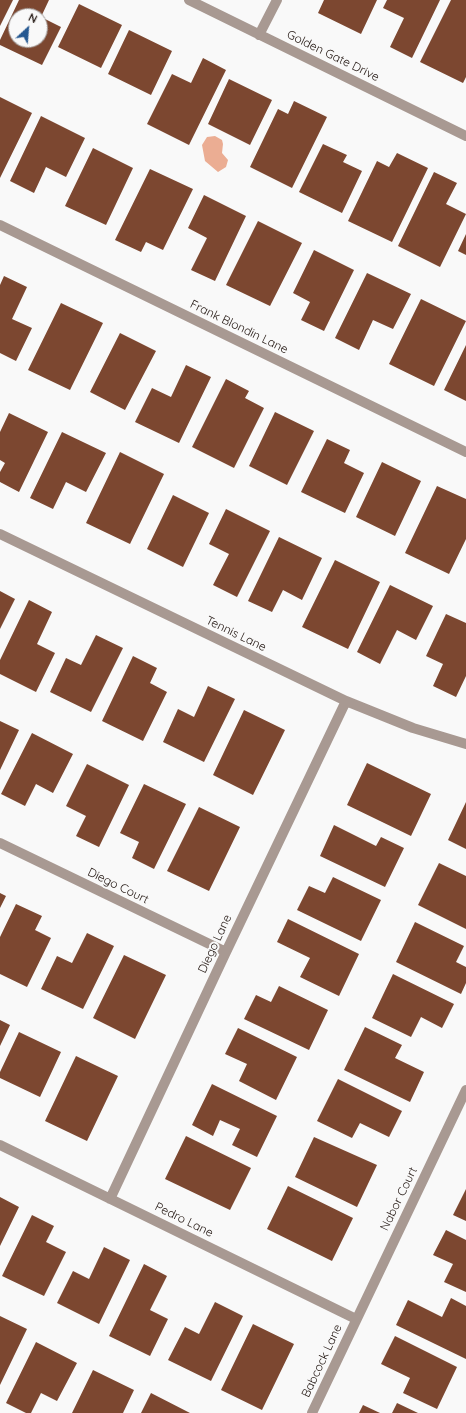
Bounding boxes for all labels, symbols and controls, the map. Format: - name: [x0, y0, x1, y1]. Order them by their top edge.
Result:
- north arrow: [8, 8, 48, 48]
- text: N: [26, 10, 40, 26]
- street label: Golden Gate Drive: [284, 27, 382, 85]
- street label: Frank Blondin Lane: [188, 297, 290, 357]
- street label: Tennis Lane: [203, 613, 269, 655]
- street label: Diego Court: [85, 865, 151, 907]
- street label: Diego Lane: [195, 912, 235, 976]
- street label: Nabor Court: [377, 1165, 421, 1233]
- street label: Pedro Lane: [152, 1200, 216, 1240]
- street label: Babcock Lane: [299, 1322, 345, 1400]

